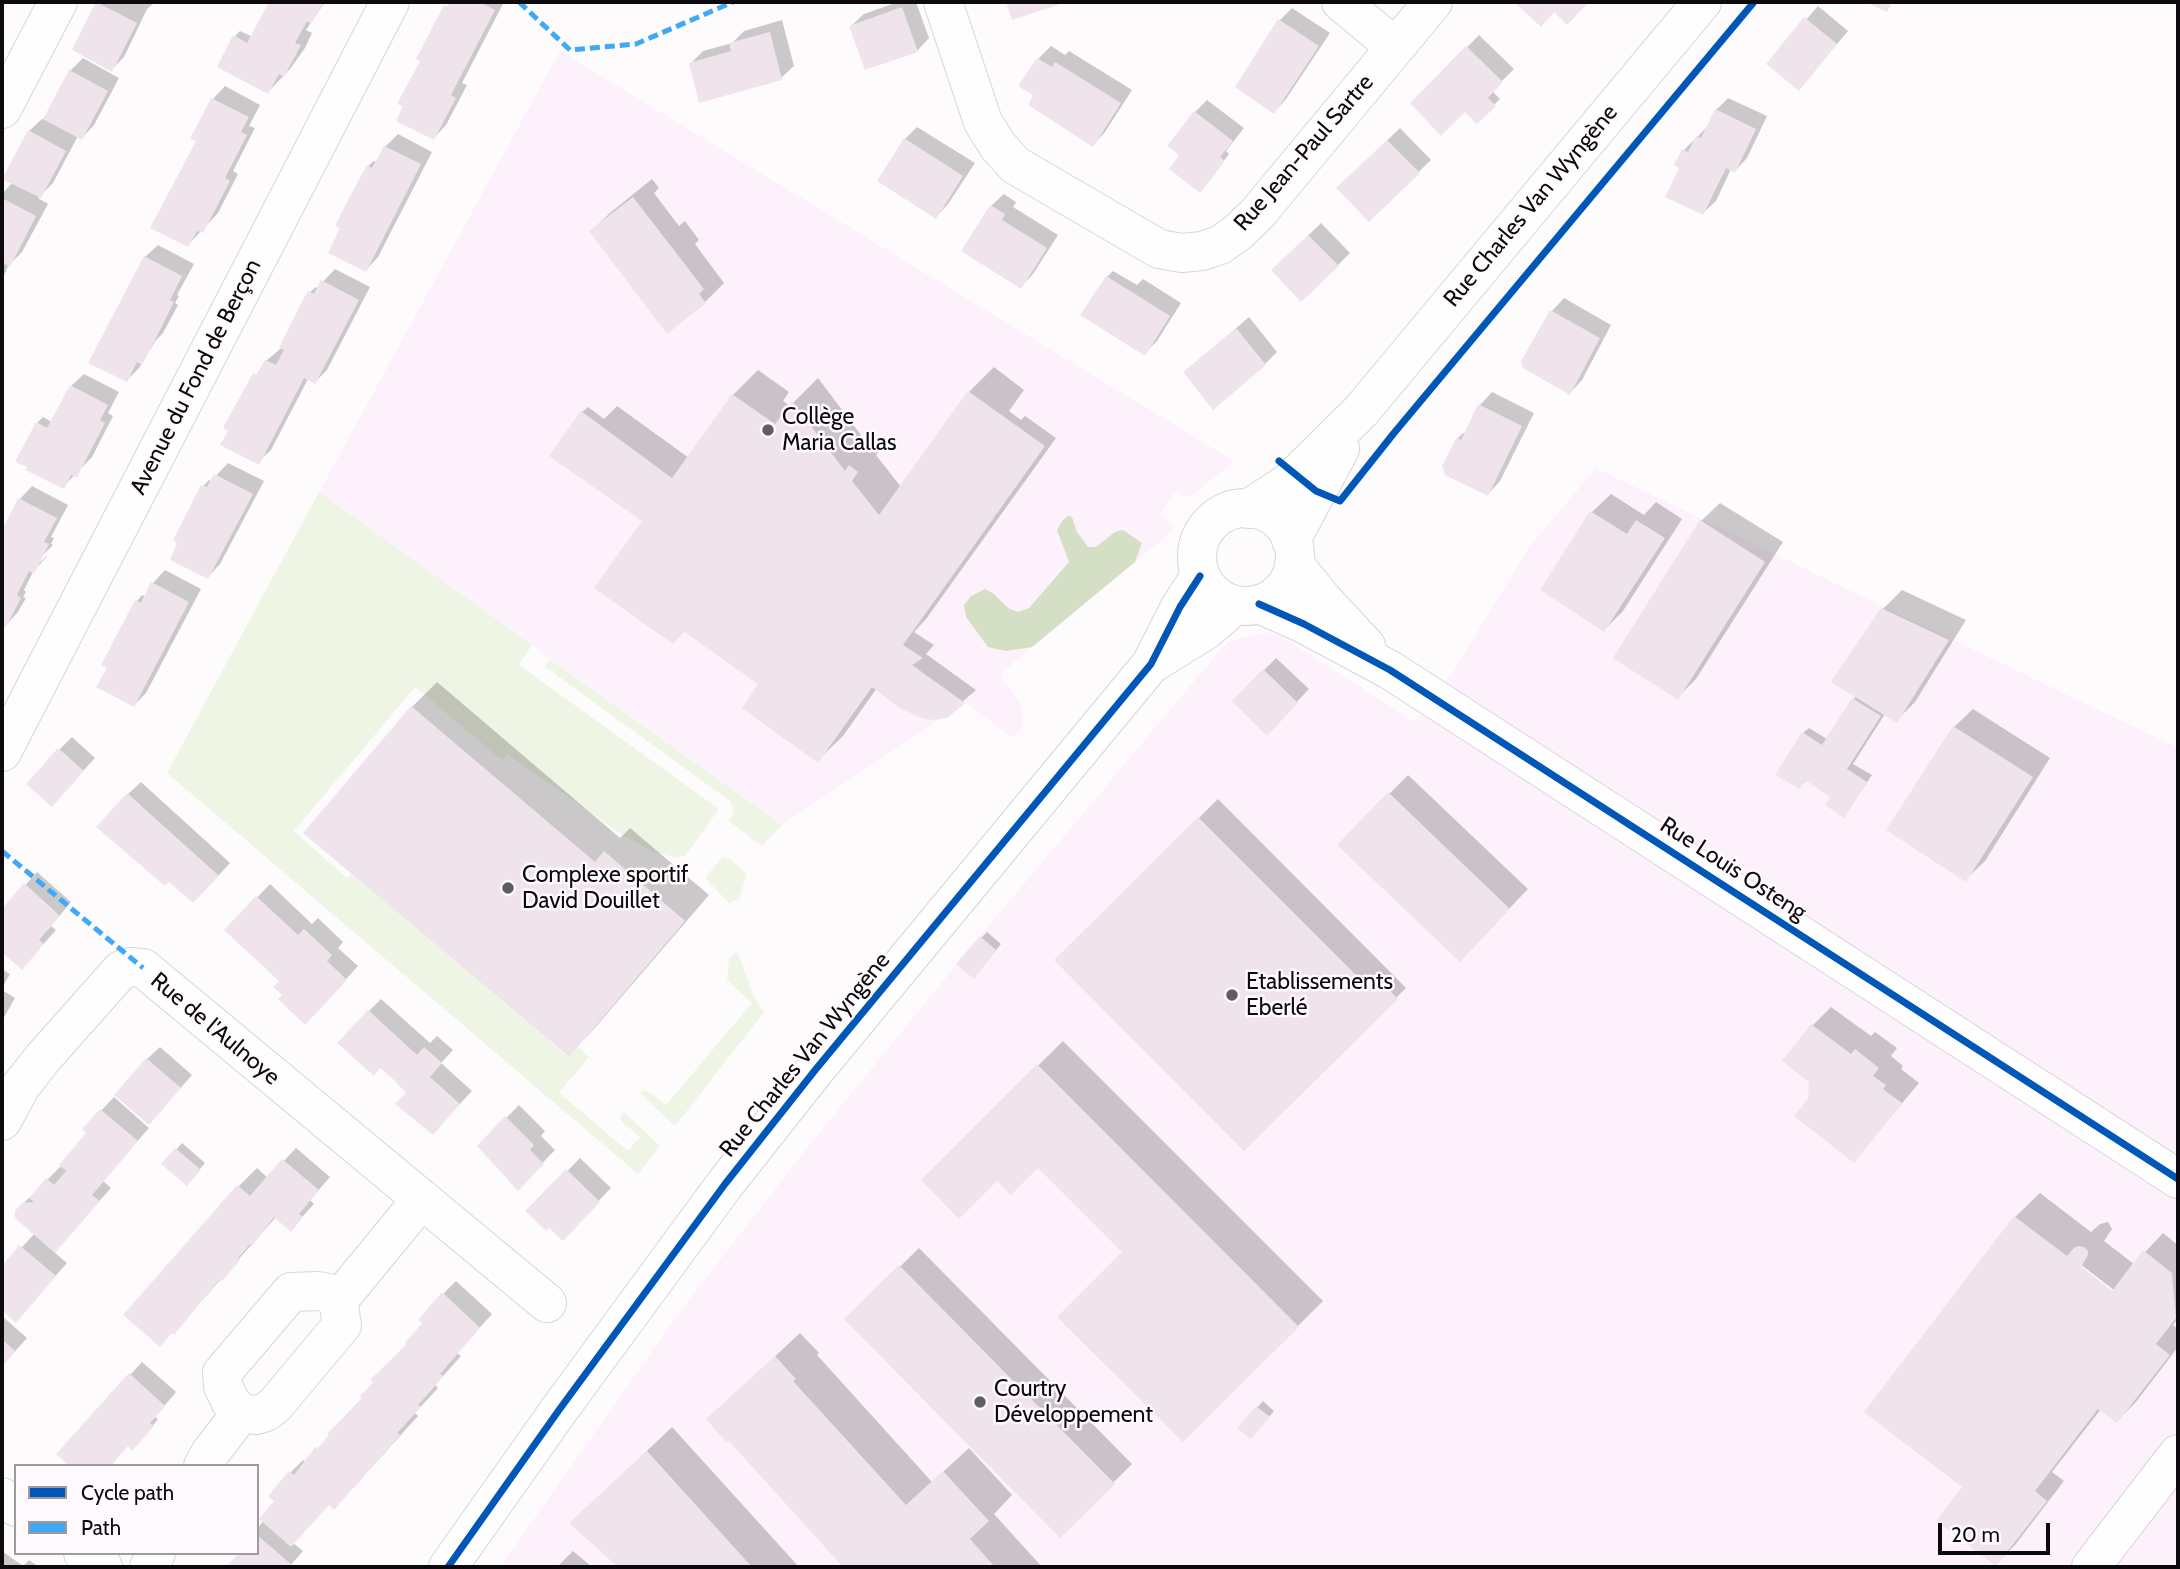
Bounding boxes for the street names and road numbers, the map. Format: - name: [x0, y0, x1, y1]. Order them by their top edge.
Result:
- street label: Rue Jean-Paul Sartre: [1229, 69, 1379, 237]
- street label: Rue Charles Van Wyngène: [1438, 99, 1624, 313]
- street label: Avenue du Fond de Berçon: [125, 255, 267, 499]
- street label: Rue Louis Osteng: [1655, 811, 1811, 927]
- street label: Rue Charles Van Wyngène: [714, 947, 896, 1163]
- street label: Rue de l'Aulnoye: [145, 967, 285, 1091]

